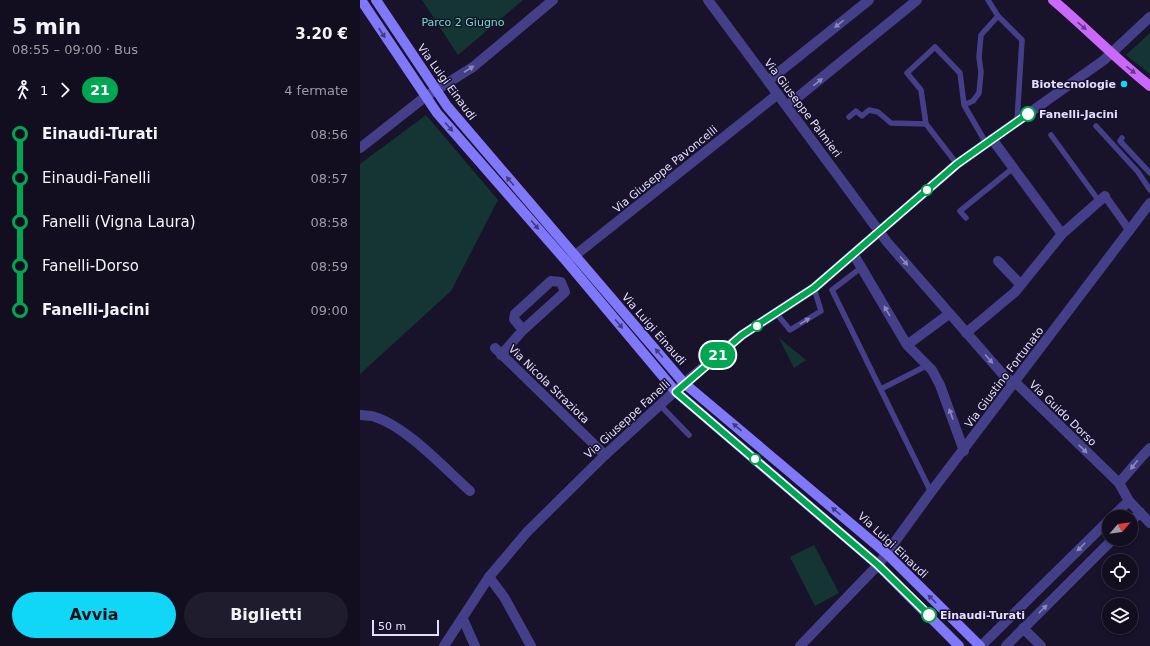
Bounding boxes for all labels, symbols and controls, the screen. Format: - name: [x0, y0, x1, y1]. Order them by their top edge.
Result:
- text: 5 min: [12, 14, 81, 39]
- park label: Parco 2 Giugno: [421, 16, 505, 29]
- one-way arrow: [833, 20, 844, 29]
- one-way arrow: [1077, 21, 1088, 30]
- text: 3.20 €: [295, 25, 348, 43]
- one-way arrow: [378, 27, 386, 38]
- text: 08:55 – 09:00 · Bus: [12, 42, 138, 57]
- street label: Via Luigi Einaudi: [415, 42, 479, 123]
- street label: Via Giuseppe Palmieri: [761, 57, 844, 160]
- one-way arrow: [463, 66, 475, 73]
- one-way arrow: [1125, 66, 1136, 75]
- one-way arrow: [812, 77, 823, 86]
- place label: Biotecnologie: [1031, 78, 1116, 91]
- icon: walk: [12, 79, 34, 101]
- icon: forward: [54, 79, 76, 101]
- marker: Biotecnologie: [1119, 79, 1129, 89]
- text: 21: [90, 82, 110, 98]
- text: 1: [40, 83, 48, 98]
- text: 4 fermate: [284, 83, 348, 98]
- marker: Fanelli-Jacini: [1020, 106, 1036, 122]
- place label: Fanelli-Jacini: [1039, 108, 1118, 121]
- one-way arrow: [445, 122, 454, 133]
- street label: Via Giuseppe Pavoncelli: [610, 123, 720, 216]
- text: Einaudi-Turati: [42, 125, 158, 143]
- text: 08:56: [311, 127, 348, 142]
- text: Einaudi-Fanelli: [42, 169, 151, 187]
- text: 08:57: [311, 171, 348, 186]
- one-way arrow: [505, 175, 514, 186]
- unlabelled marker: [921, 184, 933, 196]
- text: Fanelli (Vigna Laura): [42, 213, 196, 231]
- text: 08:58: [311, 215, 348, 230]
- one-way arrow: [530, 220, 539, 230]
- one-way arrow: [899, 256, 908, 267]
- text: Fanelli-Dorso: [42, 257, 139, 275]
- text: 08:59: [311, 259, 348, 274]
- street label: Via Luigi Einaudi: [619, 291, 688, 368]
- text: Fanelli-Jacini: [42, 301, 150, 319]
- text: 09:00: [311, 303, 348, 318]
- one-way arrow: [884, 305, 891, 317]
- one-way arrow: [799, 317, 811, 324]
- one-way arrow: [614, 319, 623, 330]
- unlabelled marker: [751, 320, 763, 332]
- street label: Via Giustino Fortunato: [962, 324, 1047, 430]
- street label: Via Nicola Straziota: [506, 342, 592, 426]
- line badge: 21: [700, 342, 736, 368]
- text: 21: [708, 347, 728, 363]
- one-way arrow: [655, 348, 664, 358]
- one-way arrow: [985, 354, 994, 365]
- street label: Via Giuseppe Fanelli: [582, 377, 673, 461]
- street label: Via Guido Dorso: [1026, 378, 1099, 449]
- one-way arrow: [947, 408, 953, 420]
- one-way arrow: [732, 423, 742, 432]
- one-way arrow: [1078, 444, 1088, 453]
- unlabelled marker: [749, 453, 761, 465]
- one-way arrow: [1130, 460, 1138, 471]
- one-way arrow: [831, 506, 842, 515]
- street label: Via Luigi Einaudi: [855, 510, 930, 581]
- north arrow: [1102, 510, 1138, 546]
- map controls: [1102, 510, 1138, 634]
- one-way arrow: [1076, 542, 1086, 552]
- button: locate: [1102, 554, 1138, 590]
- button: Avvia: [12, 592, 176, 638]
- button: Biglietti: [184, 592, 348, 638]
- one-way arrow: [927, 594, 937, 604]
- button: layers: [1102, 598, 1138, 634]
- one-way arrow: [1038, 604, 1048, 613]
- marker: Einaudi-Turati: [921, 607, 937, 623]
- place label: Einaudi-Turati: [940, 609, 1025, 622]
- scale bar: [372, 618, 439, 637]
- text: 50 m: [378, 620, 406, 633]

